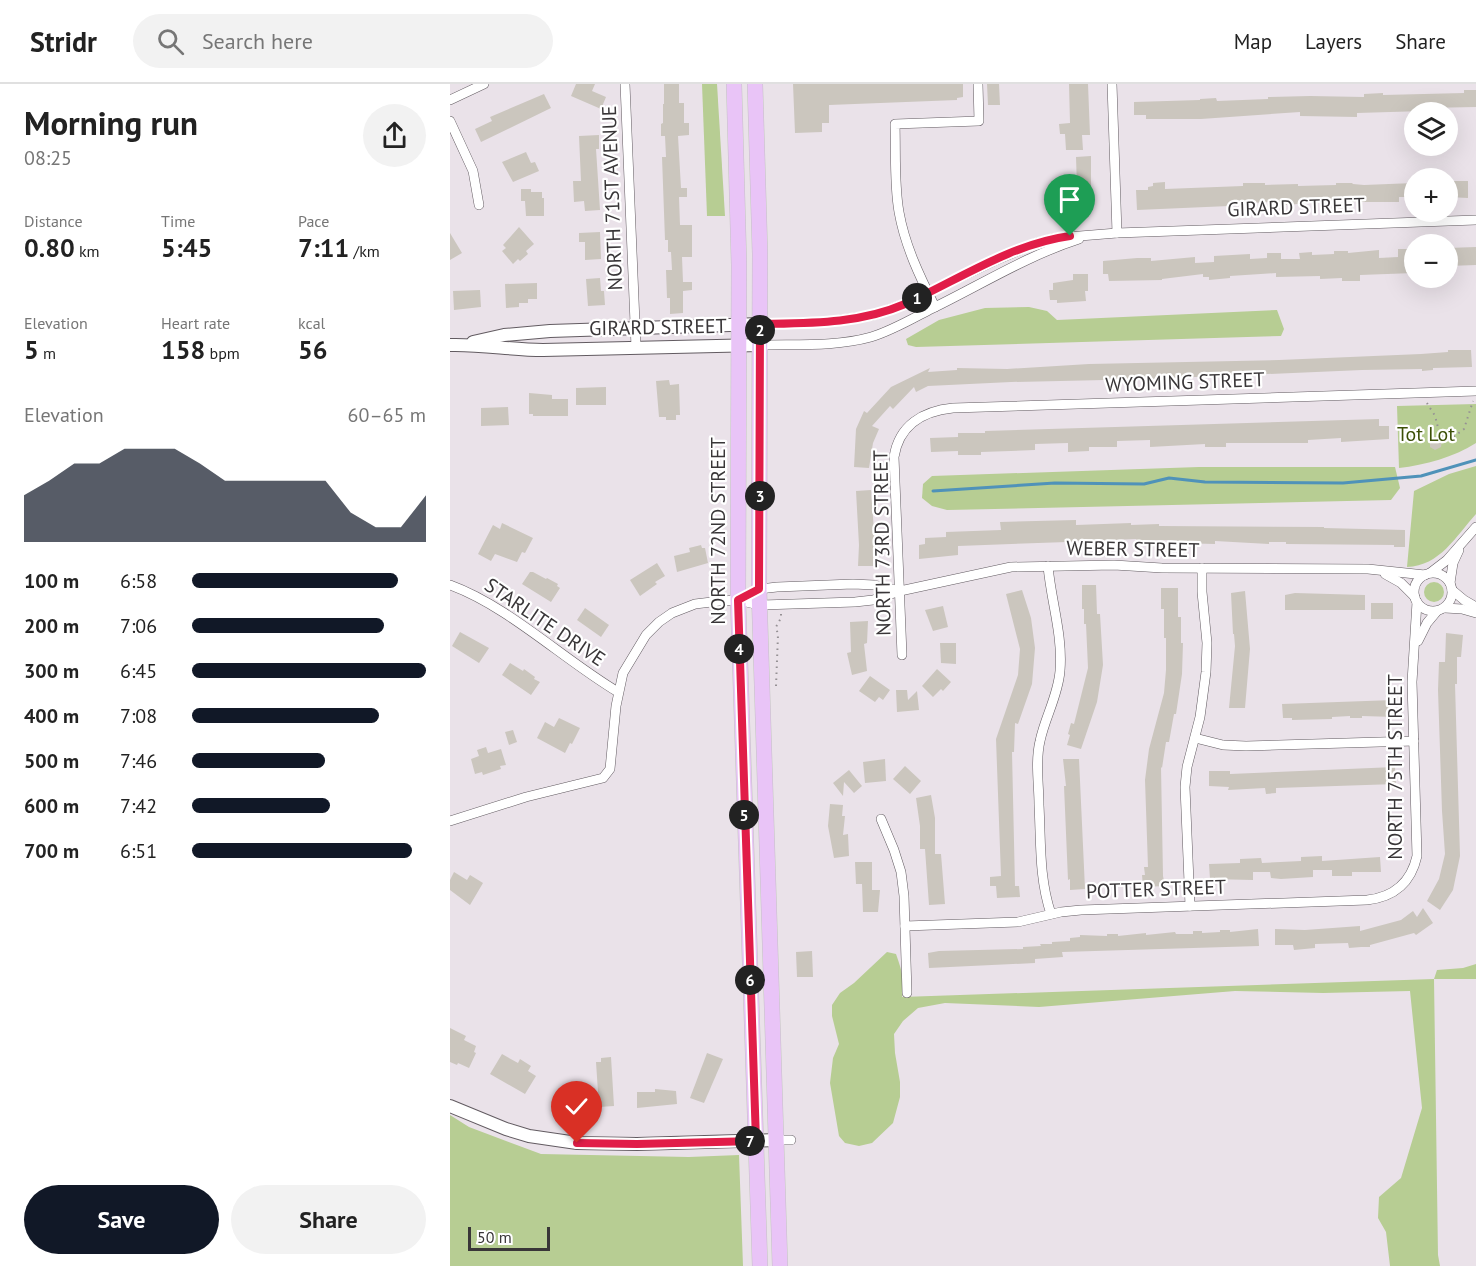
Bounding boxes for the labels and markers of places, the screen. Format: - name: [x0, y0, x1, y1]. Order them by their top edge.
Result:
- pin: [1044, 174, 1095, 236]
- pin: 1: [902, 283, 932, 313]
- pin: 2: [745, 315, 775, 345]
- pin: 3: [745, 481, 775, 511]
- pin: 4: [724, 634, 754, 664]
- pin: 5: [729, 800, 759, 830]
- pin: 6: [735, 965, 765, 995]
- pin: [551, 1081, 602, 1143]
- pin: 7: [735, 1126, 765, 1156]

